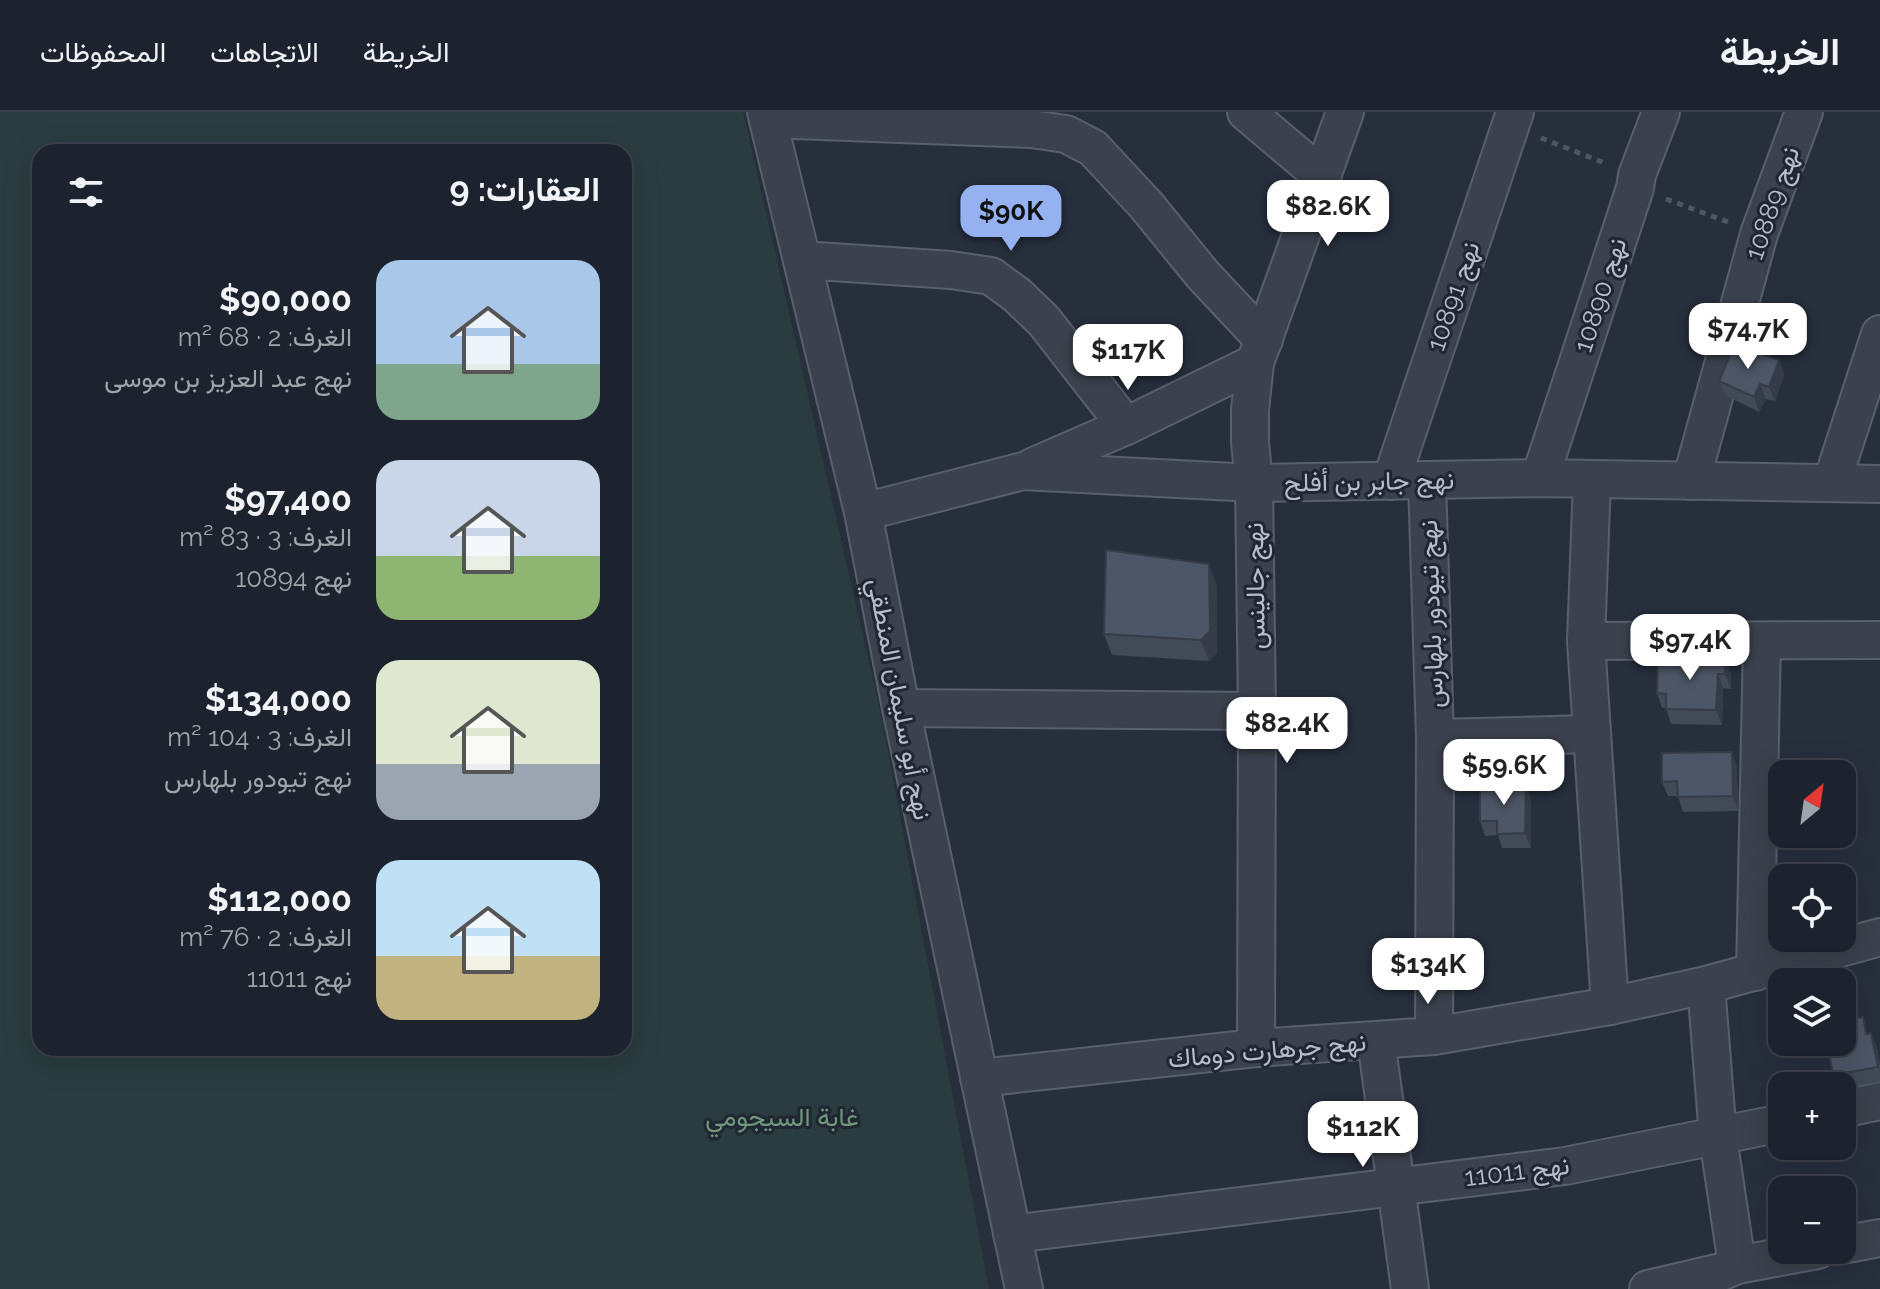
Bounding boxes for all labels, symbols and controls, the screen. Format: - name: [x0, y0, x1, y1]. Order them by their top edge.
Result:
- text: الخريطة: [1720, 29, 1840, 74]
- text: المحفوظات: [40, 36, 166, 69]
- text: الاتجاهات: [210, 36, 319, 69]
- text: الخريطة: [363, 36, 449, 69]
- street label: نهج 10889: [1739, 142, 1808, 265]
- text: العقارات: 9: [449, 169, 600, 209]
- icon: filters: [64, 170, 108, 214]
- pin: $82.6K: [1263, 180, 1393, 248]
- pin: $90K: [964, 185, 1058, 253]
- text: $82.6K: [1285, 191, 1371, 221]
- text: $90K: [978, 196, 1044, 226]
- street label: نهج 10890: [1567, 234, 1635, 357]
- street label: نهج 10891: [1420, 237, 1489, 356]
- text: $90,000: [219, 279, 352, 319]
- icon: home: [440, 292, 536, 388]
- pin: $74.7K: [1683, 303, 1813, 371]
- text: $74.7K: [1707, 314, 1789, 344]
- text: الغرف: 2 · 68 m²: [178, 322, 352, 352]
- pin: $117K: [1072, 324, 1184, 392]
- text: $117K: [1091, 335, 1165, 365]
- text: نهج عبد العزيز بن موسى: [104, 363, 352, 393]
- street label: نهج جابر بن أفلح: [1283, 465, 1455, 500]
- text: $97,400: [224, 479, 352, 519]
- icon: home: [440, 492, 536, 588]
- street label: نهج تيودور بلهارس: [1413, 519, 1452, 708]
- text: الغرف: 3 · 83 m²: [179, 522, 352, 552]
- street label: نهج جالينس: [1239, 522, 1274, 650]
- text: نهج 10894: [235, 563, 352, 593]
- street label: نهج أبو سليمان المنطقي: [856, 576, 938, 823]
- pin: $97.4K: [1625, 614, 1755, 682]
- text: $97.4K: [1648, 625, 1732, 655]
- text: $134,000: [205, 679, 352, 719]
- icon: home: [440, 692, 536, 788]
- pin: $82.4K: [1222, 697, 1352, 765]
- text: $82.4K: [1245, 708, 1329, 738]
- text: الغرف: 3 · 104 m²: [167, 722, 352, 752]
- pin: $59.6K: [1439, 739, 1569, 807]
- text: $59.6K: [1461, 750, 1547, 780]
- north arrow: [1768, 760, 1856, 848]
- map controls: [1768, 760, 1856, 1264]
- text: نهج تيودور بلهارس: [164, 763, 352, 793]
- button: locate: [1768, 864, 1856, 952]
- text: $112,000: [207, 879, 352, 919]
- icon: home: [440, 892, 536, 988]
- text: الغرف: 2 · 76 m²: [179, 922, 352, 952]
- pin: $134K: [1372, 938, 1484, 1006]
- text: $134K: [1390, 949, 1466, 979]
- text: نهج 11011: [247, 963, 352, 993]
- button: layers: [1768, 968, 1856, 1056]
- street label: نهج جرهارت دوماك: [1167, 1026, 1368, 1077]
- button: +: [1768, 1072, 1856, 1160]
- pin: $112K: [1307, 1101, 1419, 1169]
- park label: غابة السيجومي: [705, 1102, 859, 1138]
- text: $112K: [1326, 1112, 1400, 1142]
- street label: نهج 11011: [1463, 1150, 1571, 1195]
- button: −: [1768, 1176, 1856, 1264]

